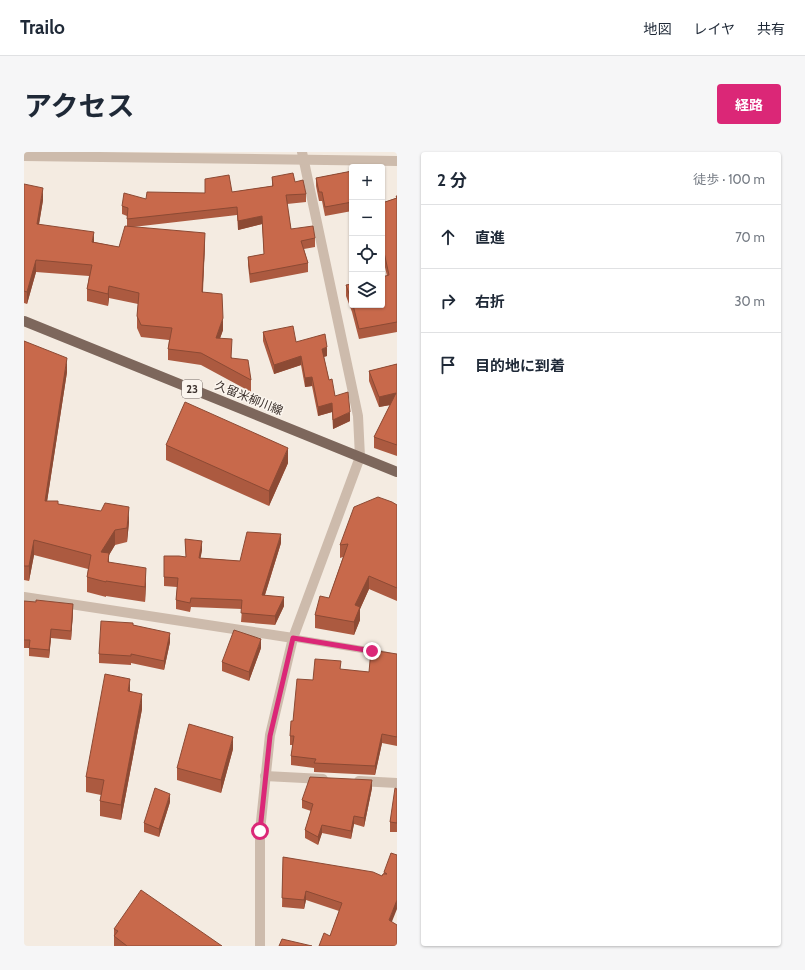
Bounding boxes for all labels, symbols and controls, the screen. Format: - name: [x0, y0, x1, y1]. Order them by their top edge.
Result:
- text: Trailo: [20, 16, 65, 39]
- text: 地図: [643, 20, 671, 38]
- text: レイヤ: [693, 20, 735, 38]
- text: 共有: [757, 20, 785, 38]
- button: 経路: [717, 84, 781, 124]
- text: アクセス: [24, 89, 135, 123]
- map controls: [349, 164, 385, 308]
- button: +: [349, 164, 385, 200]
- text: 2 分: [437, 170, 467, 190]
- text: 徒歩 · 100 m: [693, 171, 765, 187]
- button: −: [349, 200, 385, 236]
- icon: ahead: [437, 226, 459, 248]
- text: 直進: [475, 229, 505, 247]
- text: 70 m: [735, 229, 765, 245]
- button: locate: [349, 236, 385, 272]
- button: layers: [349, 272, 385, 308]
- icon: right: [437, 290, 459, 312]
- text: 右折: [475, 293, 505, 311]
- text: 30 m: [735, 293, 765, 309]
- icon: arrive: [437, 354, 459, 376]
- text: 目的地に到着: [475, 357, 565, 375]
- street label: 久留米柳川線: [213, 377, 285, 418]
- road number: 23: [182, 380, 202, 398]
- route end: [363, 642, 381, 660]
- route start: [251, 822, 269, 840]

